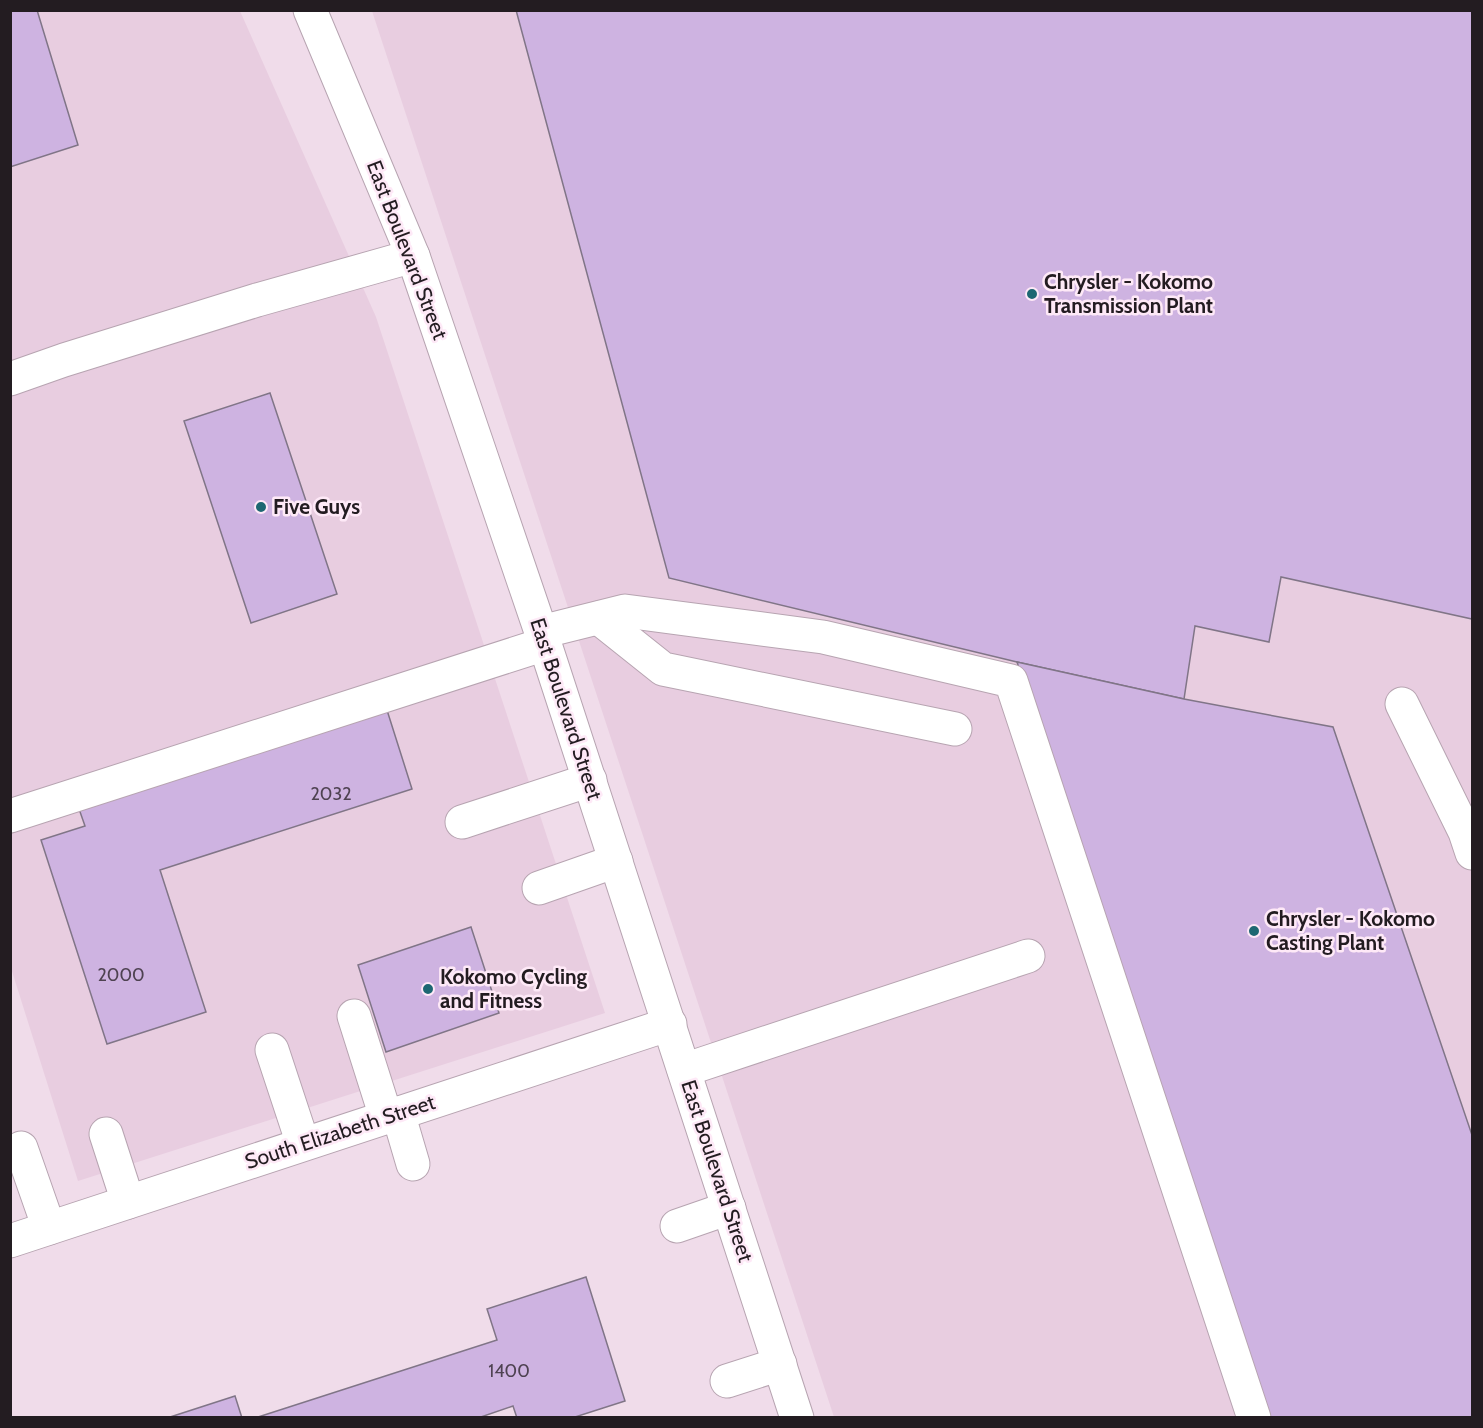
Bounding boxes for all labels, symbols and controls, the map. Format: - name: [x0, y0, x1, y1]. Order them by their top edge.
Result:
- street label: East Boulevard Street: [362, 157, 453, 343]
- place label: Chrysler - Kokomo Transmission Plant: [1044, 269, 1213, 318]
- marker: Chrysler - Kokomo Transmission Plant: [1025, 287, 1039, 301]
- place label: Five Guys: [273, 494, 360, 519]
- marker: Five Guys: [254, 500, 268, 514]
- street label: East Boulevard Street: [525, 615, 608, 803]
- house number: 2032: [310, 783, 352, 805]
- place label: Chrysler - Kokomo Casting Plant: [1266, 906, 1435, 955]
- marker: Chrysler - Kokomo Casting Plant: [1247, 924, 1261, 938]
- house number: 2000: [97, 964, 145, 986]
- place label: Kokomo Cycling and Fitness: [440, 964, 588, 1013]
- marker: Kokomo Cycling and Fitness: [421, 982, 435, 996]
- street label: East Boulevard Street: [676, 1077, 759, 1265]
- street label: South Elizabeth Street: [242, 1089, 438, 1174]
- house number: 1400: [488, 1360, 530, 1382]

